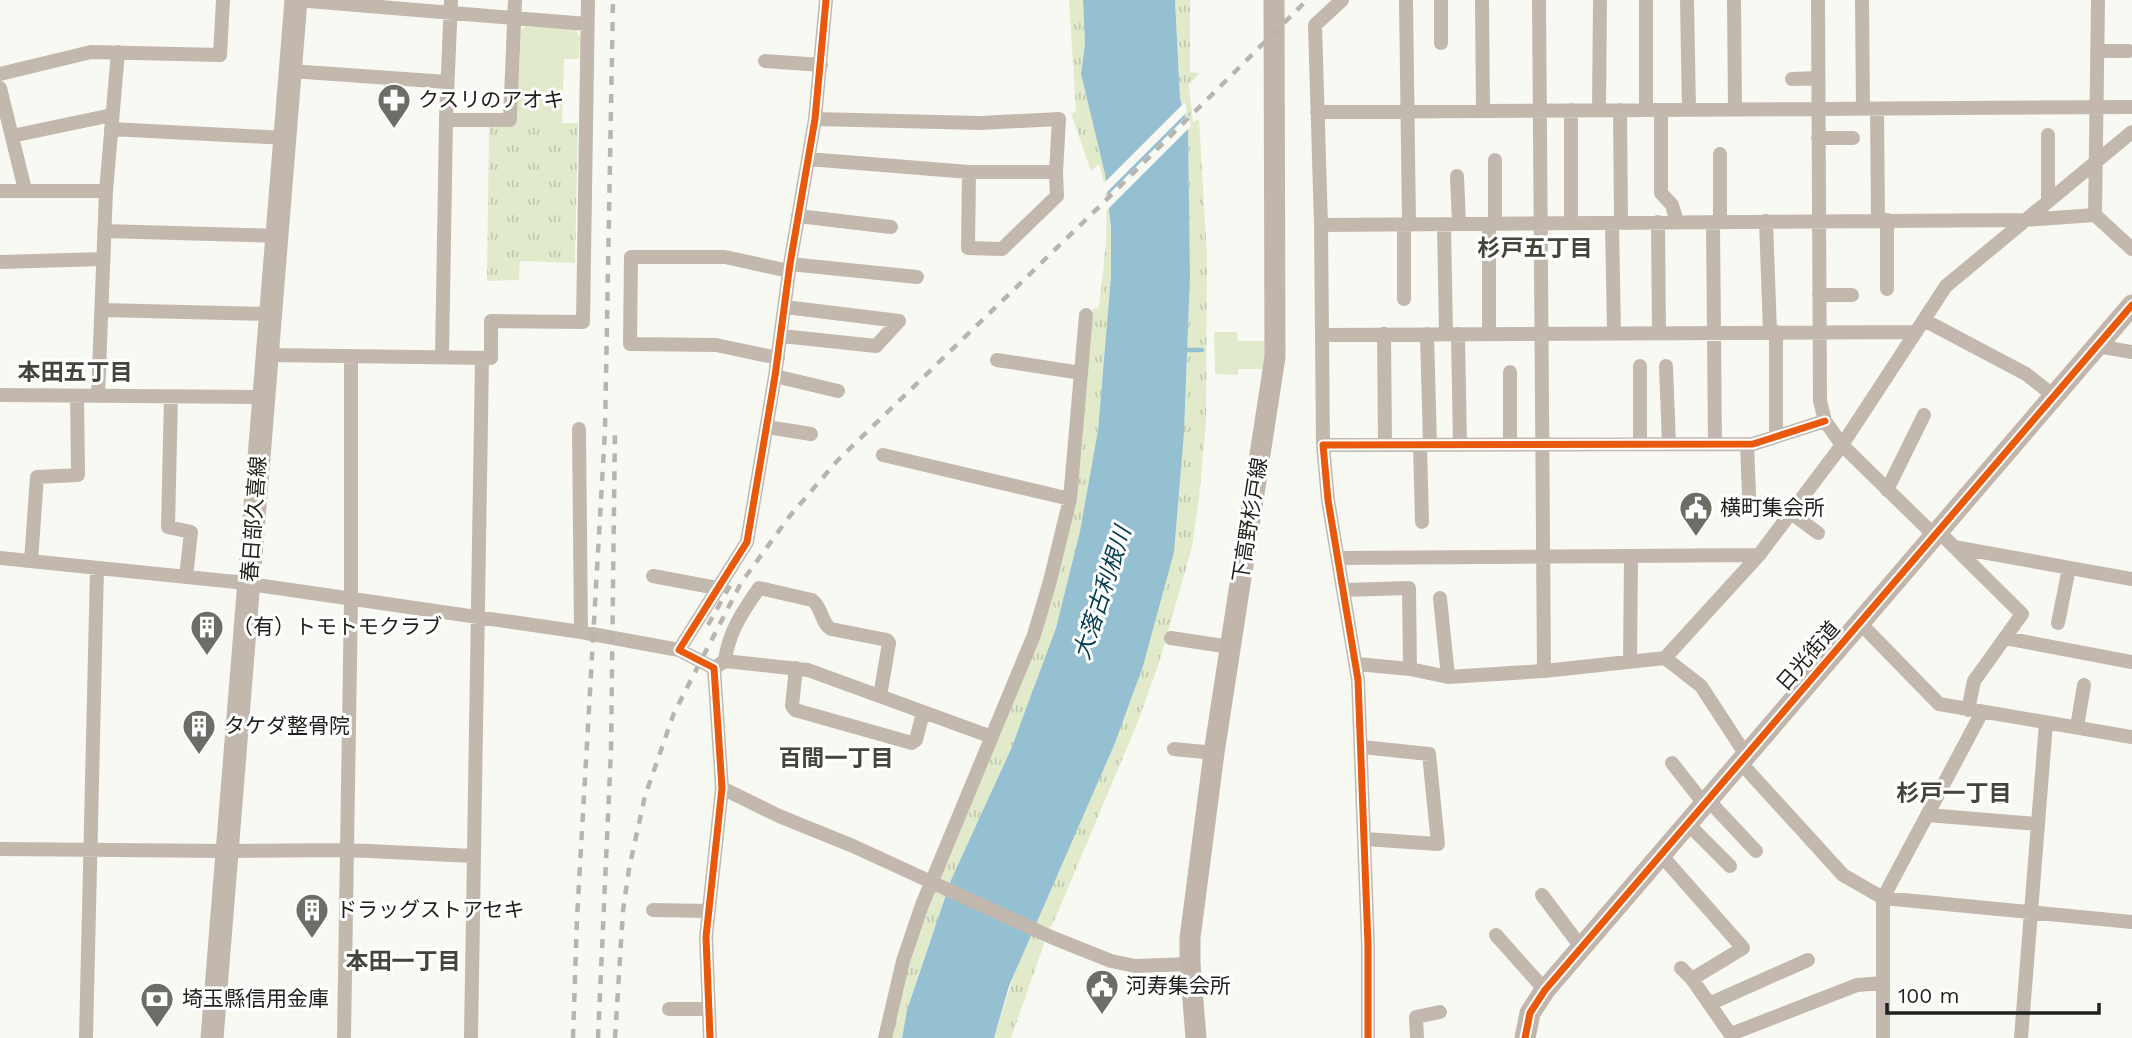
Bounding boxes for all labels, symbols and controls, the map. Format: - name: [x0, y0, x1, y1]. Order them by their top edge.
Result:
- pharmacy icon: クスリのアオキ: [375, 81, 413, 130]
- place label: クスリのアオキ: [418, 87, 564, 112]
- district label: 杉戸五丁目: [1478, 235, 1593, 262]
- district label: 本田五丁目: [18, 359, 133, 386]
- street label: 春日部久喜線: [237, 455, 270, 583]
- street label: 下高野杉戸線: [1227, 456, 1272, 584]
- public building icon: 横町集会所: [1677, 489, 1715, 538]
- place label: 横町集会所: [1720, 495, 1825, 520]
- water label: 大落古利根川: [1068, 521, 1138, 663]
- building icon: （有）トモトモクラブ: [188, 608, 226, 657]
- place label: （有）トモトモクラブ: [232, 614, 442, 639]
- street label: 日光街道: [1771, 616, 1845, 696]
- building icon: タケダ整骨院: [180, 707, 218, 756]
- place label: タケダ整骨院: [224, 713, 350, 738]
- district label: 百間一丁目: [779, 745, 894, 772]
- district label: 杉戸一丁目: [1897, 780, 2012, 807]
- building icon: ドラッグストアセキ: [293, 891, 331, 940]
- place label: ドラッグストアセキ: [336, 897, 525, 922]
- district label: 本田一丁目: [346, 948, 461, 975]
- public building icon: 河寿集会所: [1083, 967, 1121, 1016]
- scale bar: [1887, 972, 2099, 1016]
- place label: 河寿集会所: [1126, 973, 1231, 998]
- bank icon: 埼玉縣信用金庫: [138, 980, 176, 1029]
- text: 100 m: [1898, 983, 1960, 1008]
- place label: 埼玉縣信用金庫: [182, 986, 329, 1011]

